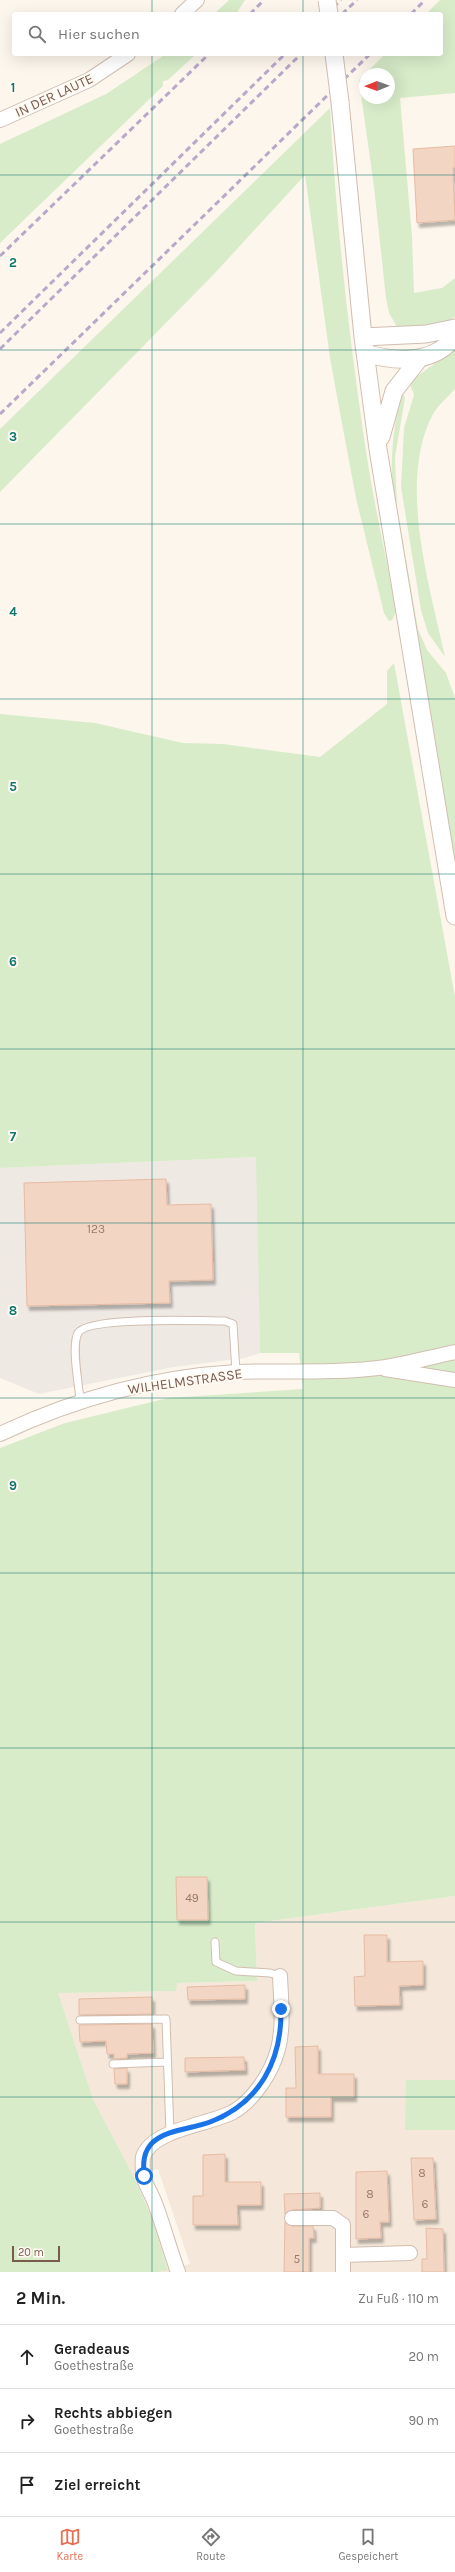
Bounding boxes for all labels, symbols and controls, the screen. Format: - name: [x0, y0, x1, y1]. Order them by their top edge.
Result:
- search box: [12, 12, 443, 56]
- icon: search: [26, 23, 48, 45]
- text: Hier suchen: [58, 25, 140, 43]
- north arrow: [359, 68, 395, 104]
- street label: IN DER LAUTE: [12, 70, 96, 121]
- text: 1: [11, 80, 15, 95]
- text: 2: [9, 255, 17, 270]
- text: 3: [9, 429, 17, 444]
- text: 4: [9, 604, 17, 619]
- text: 5: [9, 779, 17, 794]
- text: 6: [9, 954, 17, 969]
- text: 7: [10, 1129, 17, 1144]
- house number: 123: [87, 1222, 105, 1236]
- text: 8: [9, 1303, 17, 1318]
- street label: WILHELMSTRASSE: [127, 1365, 243, 1398]
- text: 9: [9, 1478, 17, 1493]
- house number: 49: [185, 1891, 199, 1905]
- route end: [272, 2000, 290, 2018]
- house number: 8: [418, 2166, 426, 2180]
- route start: [135, 2167, 153, 2185]
- house number: 8: [366, 2187, 374, 2201]
- house number: 6: [422, 2197, 429, 2211]
- house number: 6: [363, 2207, 370, 2221]
- scale bar: [12, 2244, 60, 2263]
- text: 20 m: [18, 2246, 44, 2259]
- house number: 5: [294, 2252, 301, 2266]
- text: 2 Min.: [16, 2288, 65, 2308]
- text: Zu Fuß · 110 m: [358, 2291, 439, 2306]
- text: Geradeaus: [54, 2340, 130, 2358]
- icon: ahead: [16, 2346, 38, 2368]
- text: 20 m: [409, 2349, 439, 2364]
- text: Goethestraße: [54, 2358, 134, 2373]
- text: Rechts abbiegen: [54, 2404, 173, 2422]
- icon: right: [16, 2410, 38, 2432]
- text: 90 m: [408, 2413, 439, 2428]
- text: Goethestraße: [54, 2422, 134, 2437]
- icon: arrive: [16, 2474, 38, 2496]
- text: Ziel erreicht: [54, 2476, 140, 2494]
- tab: Karte: [57, 2526, 83, 2563]
- tab: Route: [196, 2526, 225, 2563]
- tab: Gespeichert: [338, 2526, 398, 2563]

